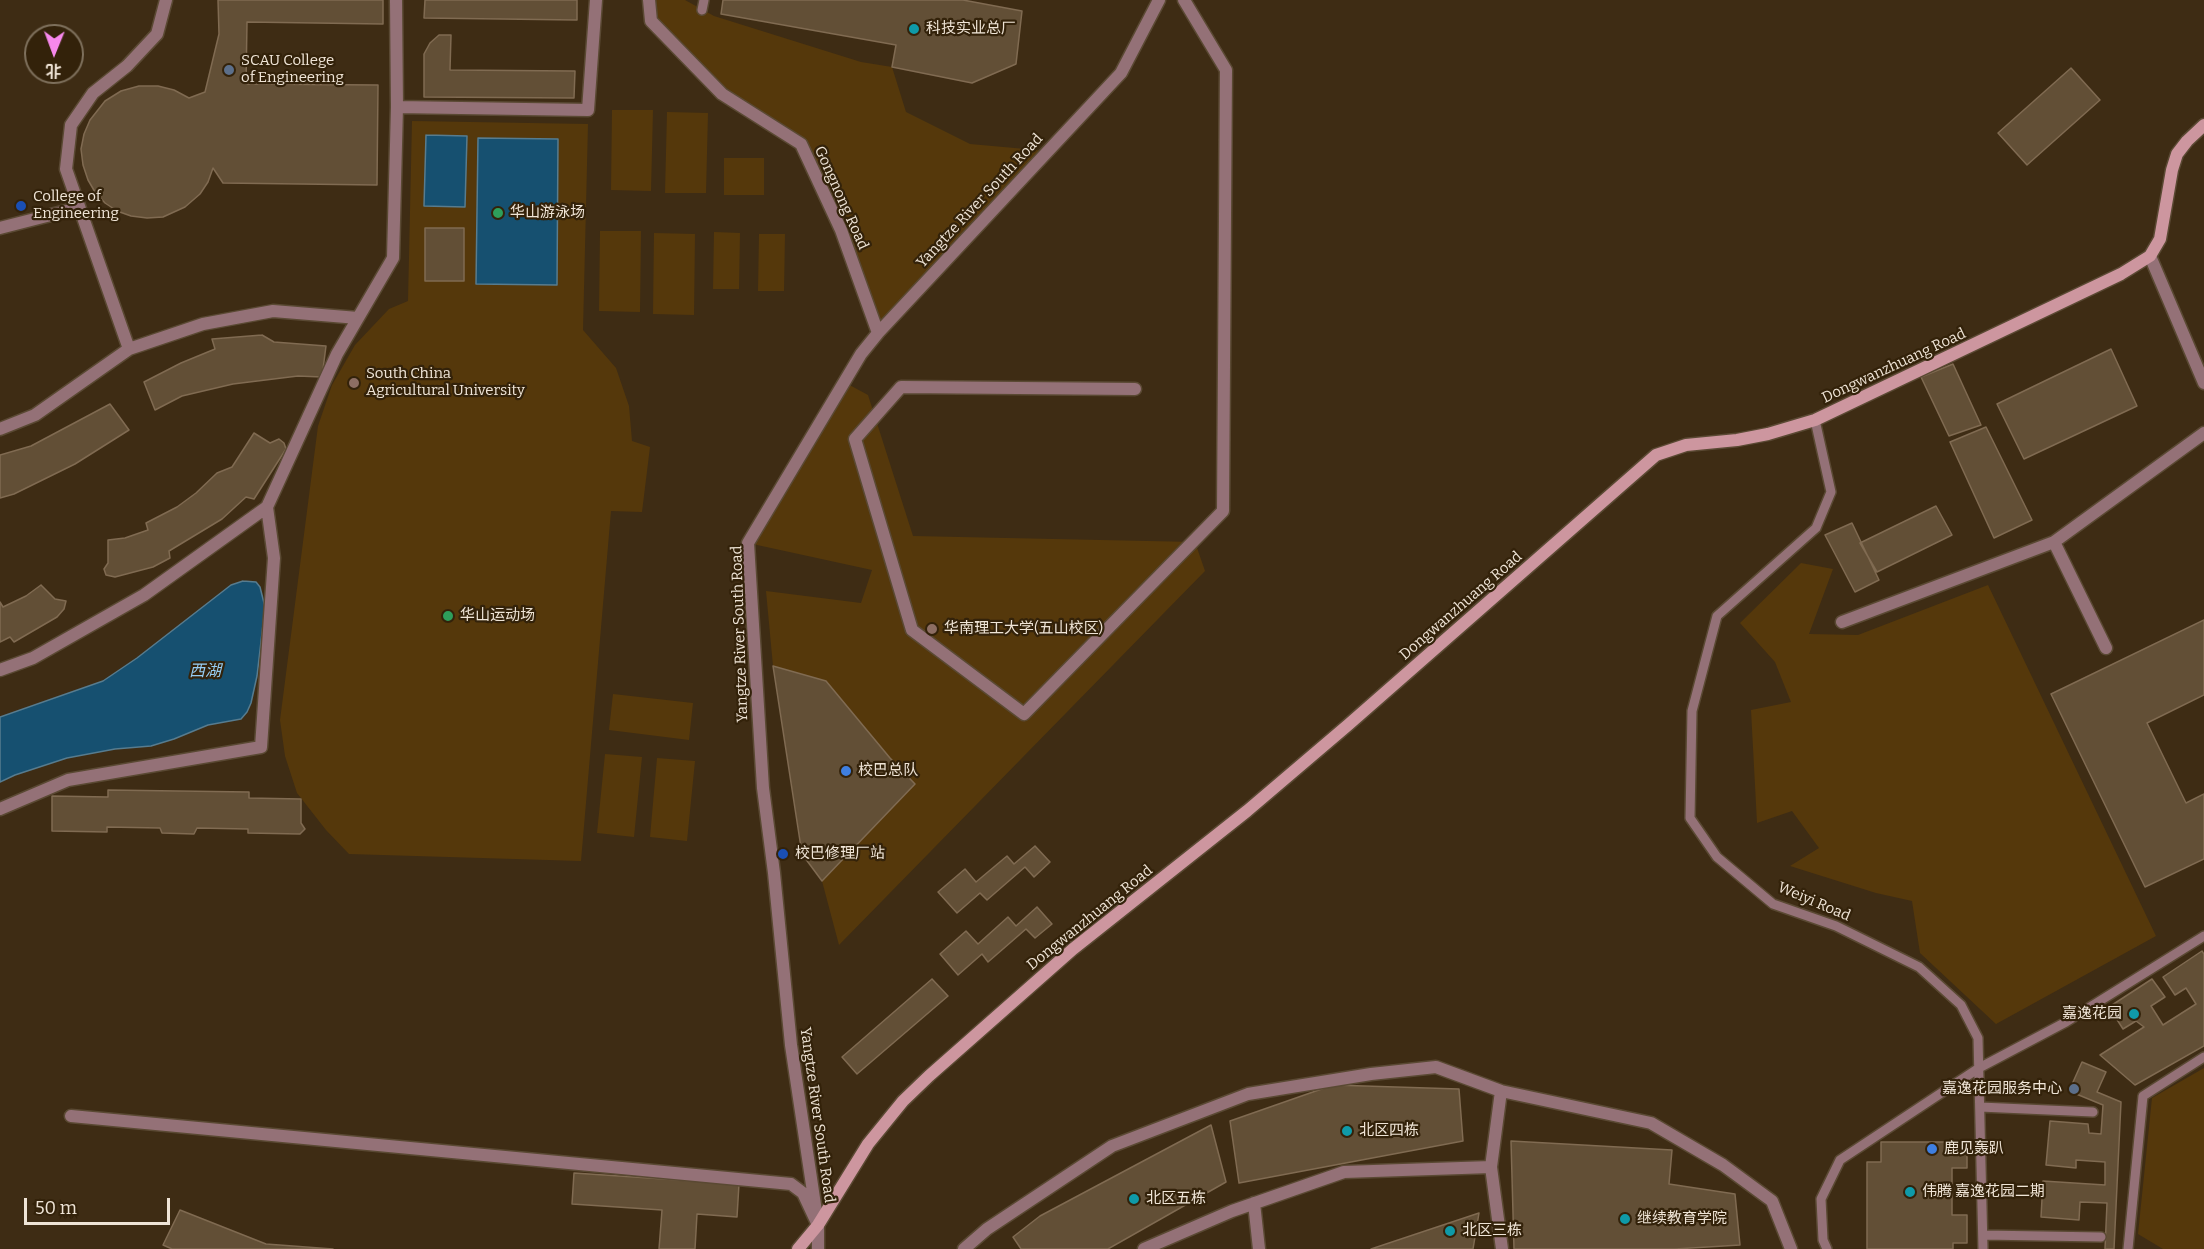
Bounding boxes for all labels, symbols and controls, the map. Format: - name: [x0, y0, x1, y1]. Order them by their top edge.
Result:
- place label: 科技实业总厂: [926, 20, 1016, 38]
- marker: 科技实业总厂: [907, 22, 921, 36]
- north arrow: [24, 24, 84, 84]
- place label: SCAU College of Engineering: [241, 52, 344, 87]
- text: 北: [46, 61, 62, 80]
- marker: SCAU College of Engineering: [222, 63, 236, 77]
- street label: Yangtze River South Road: [913, 130, 1047, 272]
- street label: Gongnong Road: [810, 143, 872, 253]
- place label: College of Engineering: [33, 188, 119, 223]
- marker: College of Engineering: [14, 199, 28, 213]
- place label: 华山游泳场: [510, 204, 585, 222]
- marker: 华山游泳场: [491, 206, 505, 220]
- street label: Dongwanzhuang Road: [1819, 325, 1969, 407]
- place label: South China Agricultural University: [366, 365, 525, 400]
- marker: South China Agricultural University: [347, 376, 361, 390]
- street label: Yangtze River South Road: [728, 545, 752, 723]
- street label: Dongwanzhuang Road: [1396, 548, 1526, 664]
- place label: 华山运动场: [460, 607, 535, 625]
- marker: 华山运动场: [441, 609, 455, 623]
- place label: 华南理工大学(五山校区): [944, 620, 1103, 638]
- marker: 华南理工大学(五山校区): [925, 622, 939, 636]
- water label: 西湖: [189, 662, 221, 682]
- place label: 校巴总队: [858, 762, 918, 780]
- marker: 校巴总队: [839, 764, 853, 778]
- place label: 校巴修理厂站: [795, 845, 885, 863]
- marker: 校巴修理厂站: [776, 847, 790, 861]
- street label: Dongwanzhuang Road: [1024, 862, 1156, 974]
- street label: Weiyi Road: [1775, 879, 1853, 925]
- place label: 嘉逸花园: [2062, 1005, 2122, 1023]
- marker: 嘉逸花园: [2127, 1007, 2141, 1021]
- street label: Yangtze River South Road: [796, 1026, 838, 1204]
- place label: 嘉逸花园服务中心: [1942, 1080, 2062, 1098]
- marker: 嘉逸花园服务中心: [2067, 1082, 2081, 1096]
- place label: 北区四栋: [1359, 1122, 1419, 1140]
- marker: 北区四栋: [1340, 1124, 1354, 1138]
- place label: 鹿见轰趴: [1944, 1140, 2004, 1158]
- marker: 鹿见轰趴: [1925, 1142, 1939, 1156]
- place label: 伟腾 嘉逸花园二期: [1922, 1183, 2045, 1201]
- marker: 伟腾 嘉逸花园二期: [1903, 1185, 1917, 1199]
- scale bar: [27, 1186, 172, 1224]
- place label: 北区五栋: [1146, 1190, 1206, 1208]
- marker: 北区五栋: [1127, 1192, 1141, 1206]
- text: 50 m: [35, 1197, 77, 1219]
- place label: 继续教育学院: [1637, 1210, 1727, 1228]
- marker: 继续教育学院: [1618, 1212, 1632, 1226]
- place label: 北区三栋: [1462, 1222, 1522, 1240]
- marker: 北区三栋: [1443, 1224, 1457, 1238]

